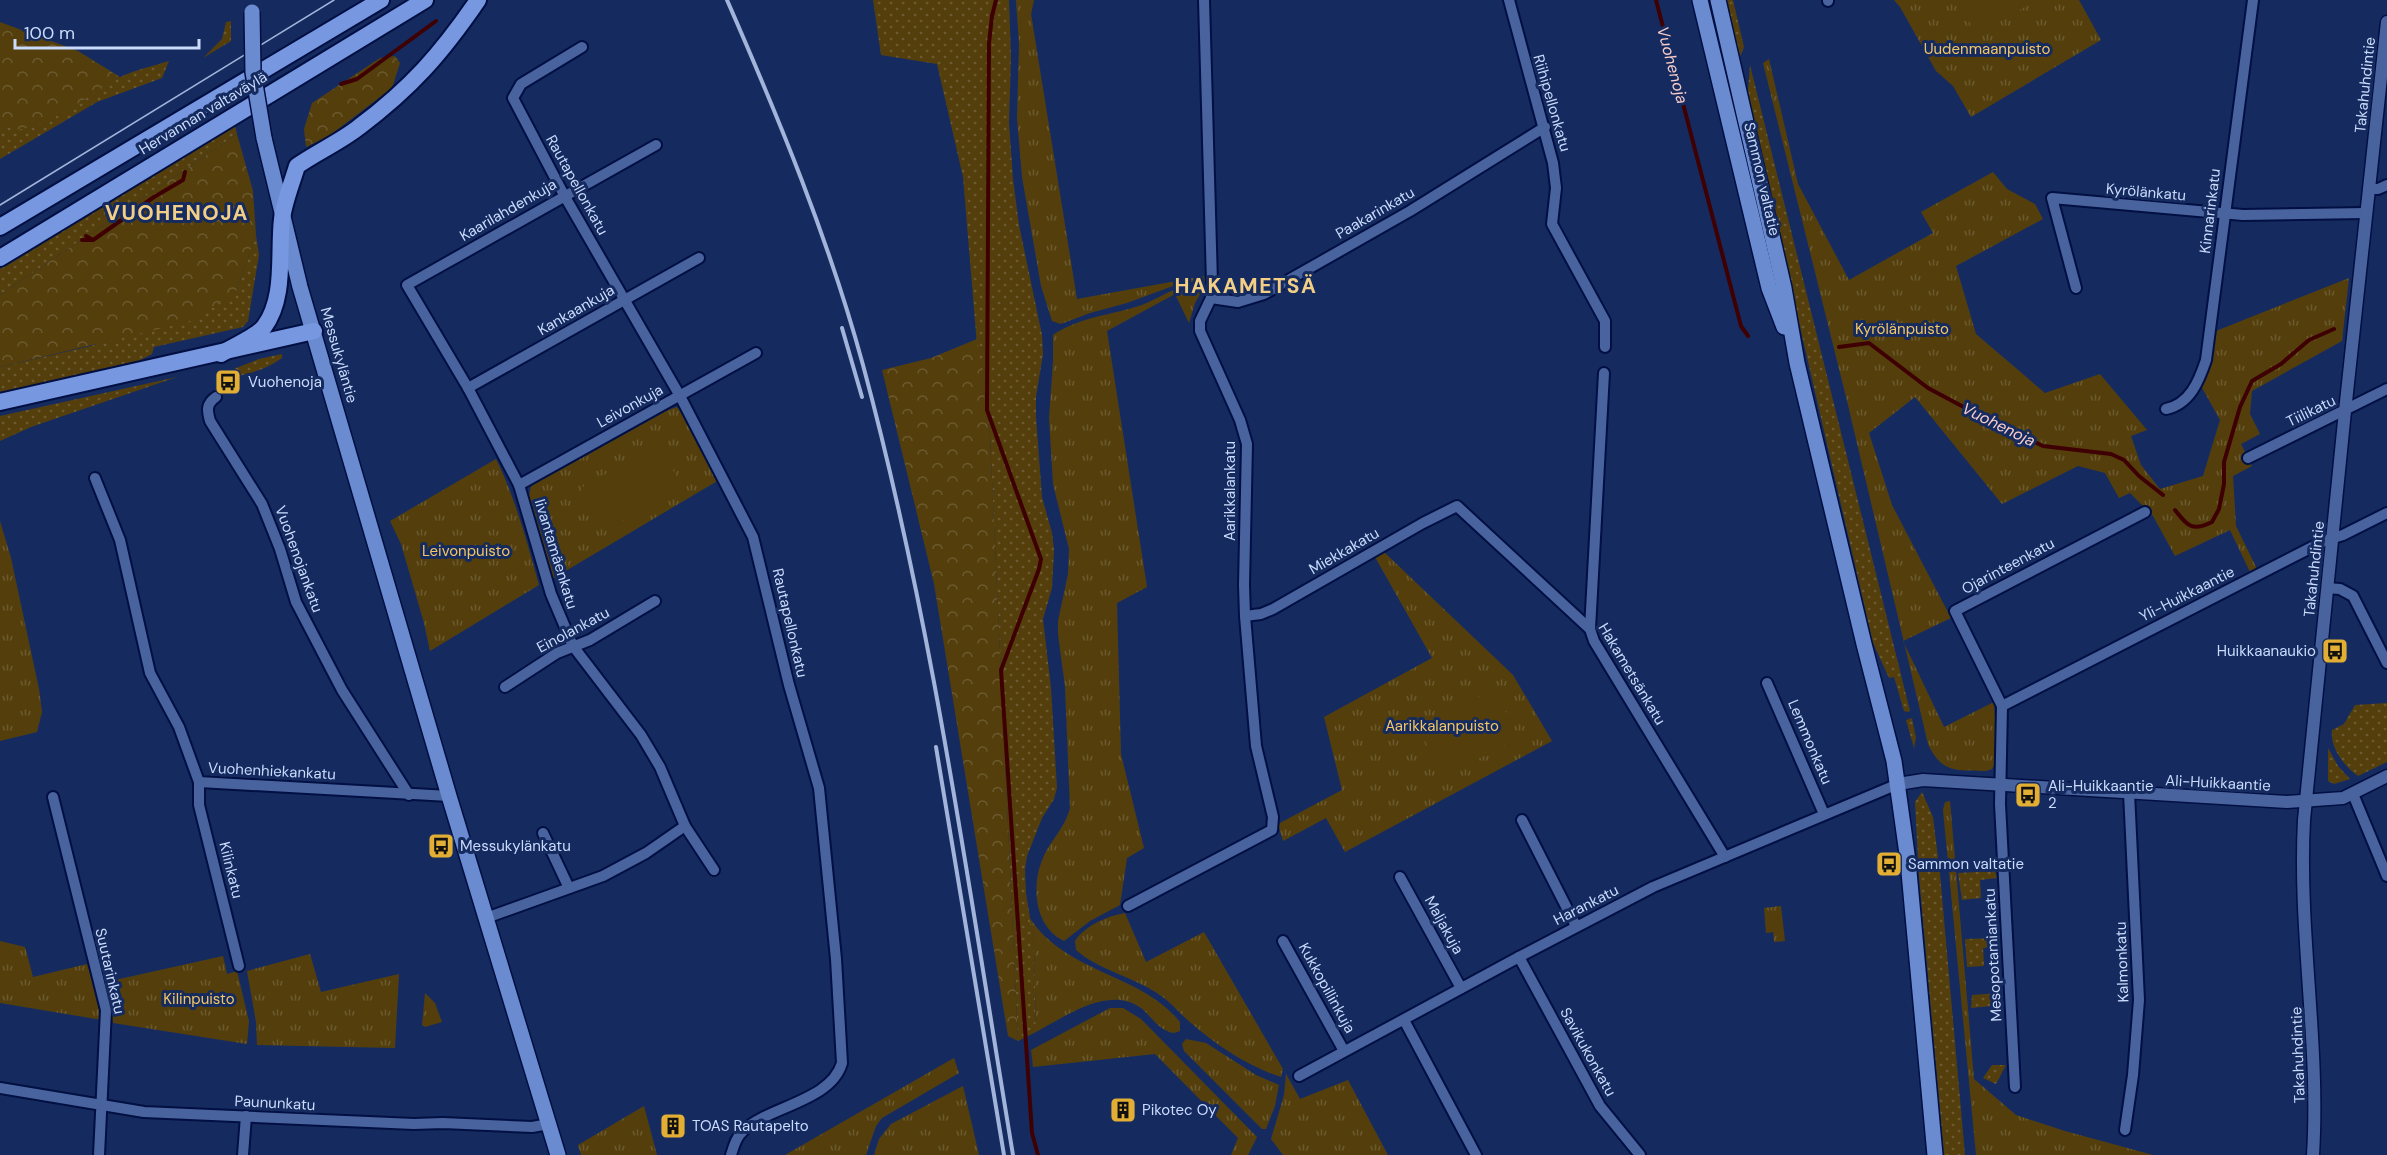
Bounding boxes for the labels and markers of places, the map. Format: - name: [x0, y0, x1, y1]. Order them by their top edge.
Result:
- bus stop icon: Vuohenoja: [213, 367, 243, 397]
- place label: Vuohenoja: [248, 372, 322, 392]
- bus stop icon: Huikkaanaukio: [2320, 636, 2350, 666]
- place label: Huikkaanaukio: [2217, 641, 2316, 661]
- place label: Ali-Huikkaantie 2: [2048, 776, 2153, 813]
- bus stop icon: Ali-Huikkaantie 2: [2013, 780, 2043, 810]
- bus stop icon: Messukylänkatu: [426, 831, 456, 861]
- place label: Messukylänkatu: [460, 836, 571, 856]
- bus stop icon: Sammon valtatie: [1874, 849, 1904, 879]
- place label: Sammon valtatie: [1908, 854, 2024, 874]
- building icon: Pikotec Oy: [1108, 1095, 1138, 1125]
- place label: Pikotec Oy: [1142, 1100, 1217, 1120]
- building icon: TOAS Rautapelto: [658, 1111, 688, 1141]
- place label: TOAS Rautapelto: [692, 1116, 809, 1136]

